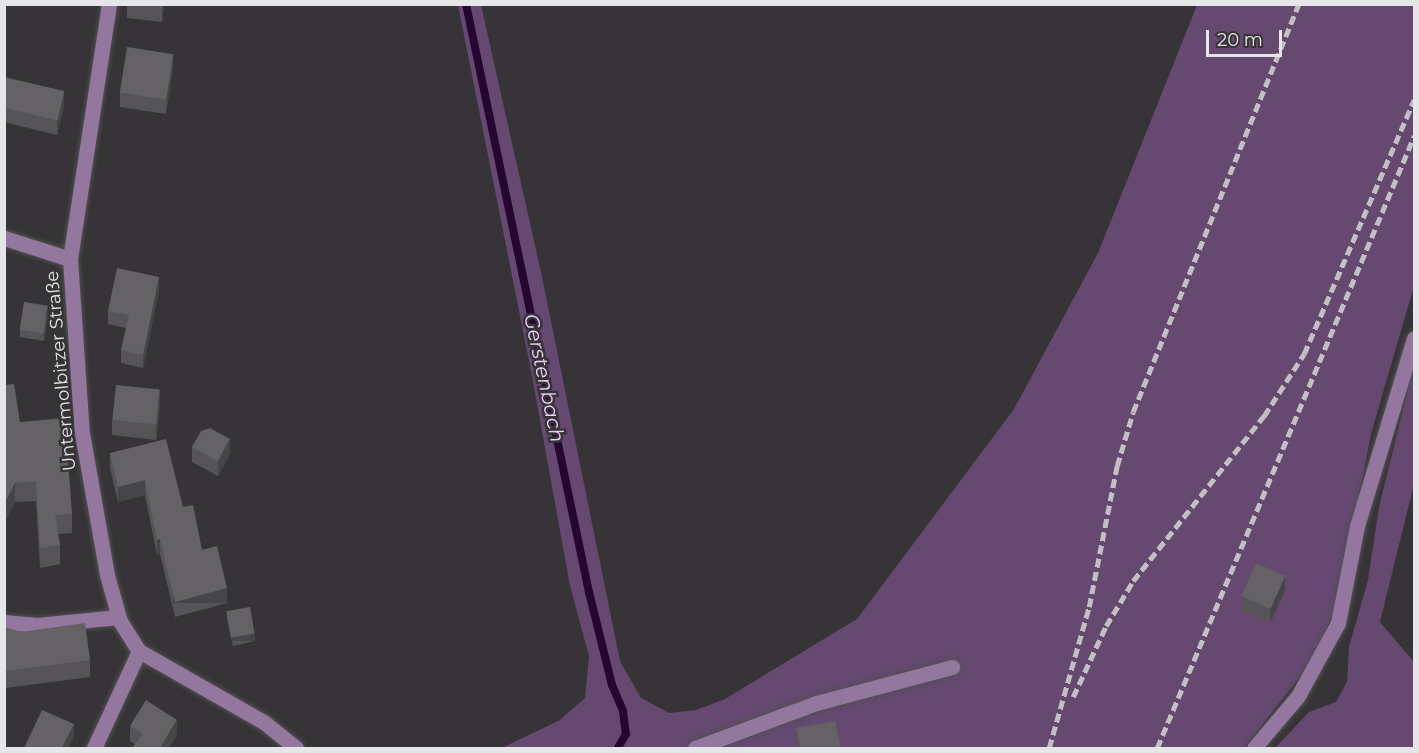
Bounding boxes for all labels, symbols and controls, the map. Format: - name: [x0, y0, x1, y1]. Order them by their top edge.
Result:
- scale bar: [1209, 18, 1286, 56]
- text: 20 m: [1217, 29, 1263, 51]
- street label: Untermolbitzer Straße: [41, 270, 81, 472]
- water label: Gerstenbach: [519, 312, 569, 444]

